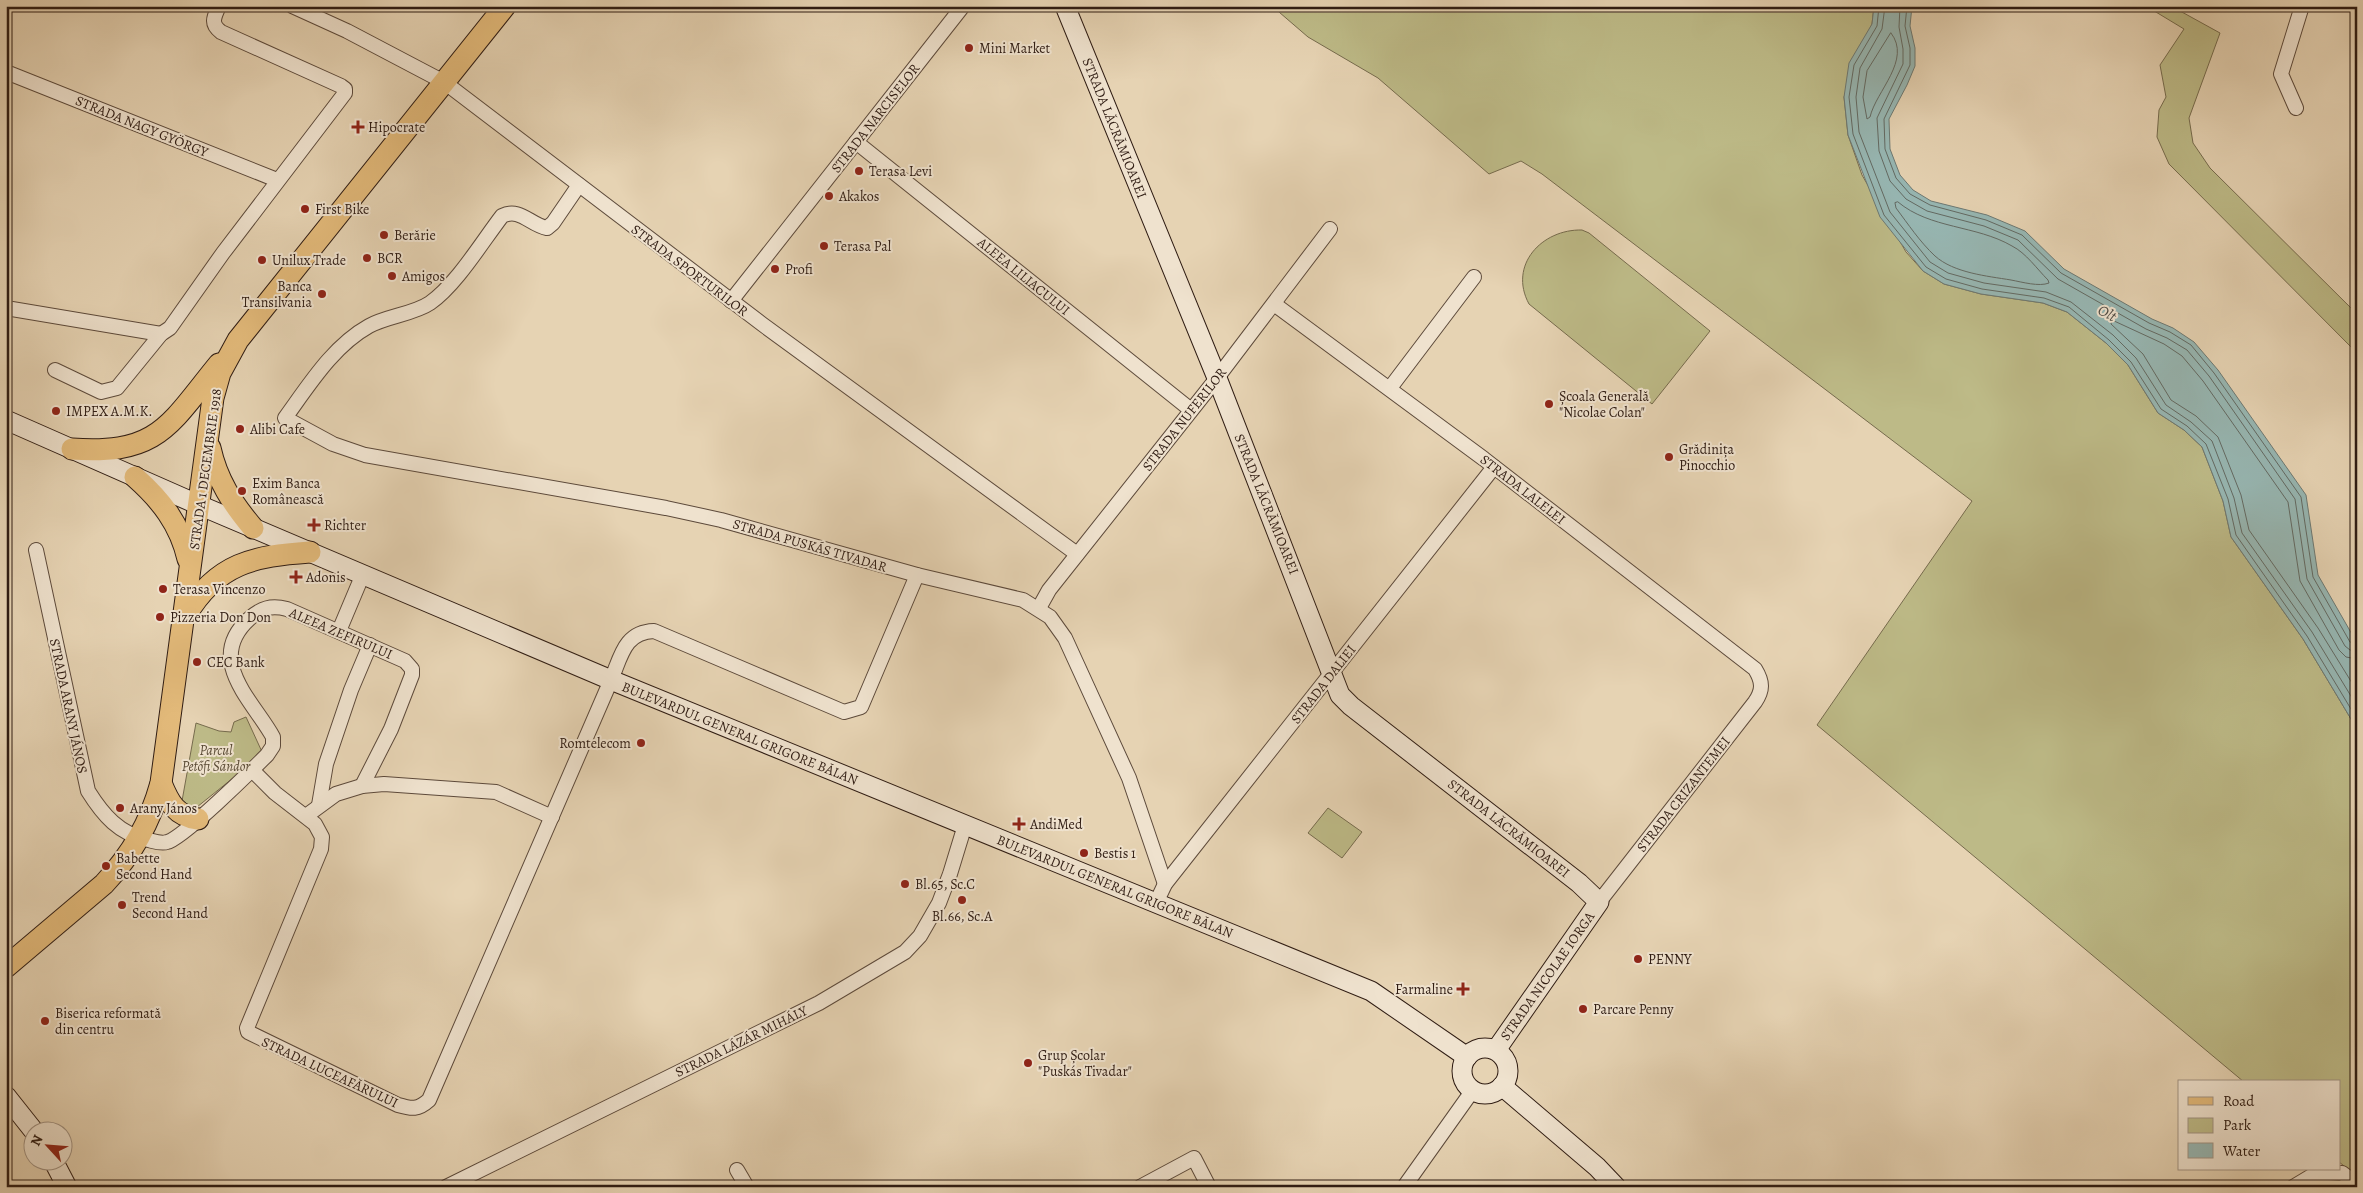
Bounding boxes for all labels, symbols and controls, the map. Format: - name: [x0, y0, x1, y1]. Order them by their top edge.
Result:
- place label: Mini Market: [979, 39, 1051, 58]
- marker: Mini Market: [963, 42, 975, 54]
- street label: STRADA LĂCRĂMIOAREI: [1078, 55, 1151, 201]
- street label: STRADA NARCISELOR: [827, 59, 924, 177]
- street label: STRADA NAGY GYÖRGY: [73, 91, 211, 162]
- place label: Hipocrate: [368, 118, 425, 137]
- marker: Hipocrate: [352, 121, 364, 133]
- place label: Terasa Levi: [869, 162, 932, 181]
- marker: Terasa Levi: [853, 165, 865, 177]
- place label: Akakos: [838, 187, 879, 206]
- marker: Akakos: [823, 190, 835, 202]
- place label: First Bike: [315, 200, 369, 219]
- marker: First Bike: [299, 203, 311, 215]
- street label: STRADA SPORTURILOR: [627, 220, 752, 321]
- place label: Berărie: [394, 226, 436, 245]
- marker: Berărie: [378, 229, 390, 241]
- street label: ALEEA LILIACULUI: [973, 232, 1074, 320]
- place label: Terasa Pal: [834, 237, 892, 256]
- marker: Terasa Pal: [818, 240, 830, 252]
- place label: BCR: [377, 249, 403, 268]
- place label: Unilux Trade: [272, 251, 346, 270]
- marker: BCR: [361, 252, 373, 264]
- marker: Unilux Trade: [256, 254, 268, 266]
- place label: Profi: [785, 260, 813, 279]
- marker: Profi: [769, 263, 781, 275]
- place label: Amigos: [401, 267, 445, 286]
- marker: Amigos: [386, 270, 398, 282]
- place label: Banca Transilvania: [242, 277, 312, 312]
- marker: Banca Transilvania: [316, 288, 328, 300]
- water label: Olt: [2094, 300, 2120, 326]
- street label: STRADA NUFERILOR: [1138, 363, 1231, 475]
- street label: STRADA 1 DECEMBRIE 1918: [185, 387, 226, 551]
- place label: Școala Generală "Nicolae Colan": [1559, 387, 1650, 422]
- marker: Școala Generală "Nicolae Colan": [1543, 398, 1555, 410]
- place label: IMPEX A.M.K.: [66, 402, 153, 421]
- marker: IMPEX A.M.K.: [50, 405, 62, 417]
- place label: Alibi Cafe: [249, 420, 305, 439]
- marker: Alibi Cafe: [234, 423, 246, 435]
- street label: STRADA LĂCRĂMIOAREI: [1230, 431, 1303, 577]
- place label: Grădinița Pinocchio: [1679, 440, 1735, 475]
- street label: STRADA LALELEI: [1476, 450, 1569, 529]
- marker: Grădinița Pinocchio: [1663, 451, 1675, 463]
- place label: Exim Banca Românească: [252, 474, 324, 509]
- marker: Exim Banca Românească: [236, 485, 248, 497]
- street label: STRADA PUSKÁS TIVADAR: [731, 514, 889, 577]
- place label: Richter: [324, 516, 367, 535]
- marker: Richter: [308, 519, 320, 531]
- place label: Adonis: [305, 568, 346, 587]
- marker: Adonis: [290, 571, 302, 583]
- place label: Terasa Vincenzo: [173, 580, 265, 599]
- marker: Terasa Vincenzo: [157, 583, 169, 595]
- street label: ALEEA ZEFIRULUI: [285, 603, 395, 664]
- place label: Pizzeria Don Don: [170, 608, 271, 627]
- marker: Pizzeria Don Don: [154, 611, 166, 623]
- street label: STRADA ARANY JÁNOS: [45, 637, 92, 775]
- street label: STRADA DALIEI: [1287, 641, 1360, 728]
- place label: CEC Bank: [207, 653, 265, 672]
- marker: CEC Bank: [191, 656, 203, 668]
- street label: BULEVARDUL GENERAL GRIGORE BĂLAN: [619, 677, 861, 790]
- street label: STRADA CRIZANTEMEI: [1632, 733, 1735, 856]
- place label: Romtelecom: [559, 734, 631, 753]
- marker: Romtelecom: [635, 737, 647, 749]
- park label: Parcul Petőfi Sándor: [182, 741, 251, 776]
- street label: STRADA LĂCRĂMIOAREI: [1444, 775, 1574, 882]
- place label: Arany János: [129, 799, 197, 818]
- marker: Arany János: [114, 802, 126, 814]
- place label: AndiMed: [1029, 815, 1083, 834]
- marker: AndiMed: [1012, 817, 1026, 831]
- street label: BULEVARDUL GENERAL GRIGORE BĂLAN: [994, 830, 1236, 943]
- place label: Bestis 1: [1094, 844, 1136, 863]
- marker: Bestis 1: [1078, 847, 1090, 859]
- place label: Babette Second Hand: [116, 849, 193, 884]
- marker: Babette Second Hand: [100, 860, 112, 872]
- place label: Bl.65, Sc.C: [915, 875, 975, 894]
- marker: Bl.65, Sc.C: [899, 878, 911, 890]
- place label: Trend Second Hand: [132, 888, 209, 923]
- marker: Bl.66, Sc.A: [956, 894, 968, 906]
- marker: Trend Second Hand: [116, 899, 128, 911]
- place label: Bl.66, Sc.A: [932, 907, 993, 926]
- street label: STRADA NICOLAE IORGA: [1496, 907, 1600, 1044]
- place label: PENNY: [1648, 950, 1692, 969]
- marker: PENNY: [1632, 953, 1644, 965]
- place label: Farmaline: [1395, 980, 1453, 999]
- marker: Farmaline: [1457, 983, 1469, 995]
- place label: Parcare Penny: [1593, 1000, 1674, 1019]
- street label: STRADA LÁZÁR MIHÁLY: [672, 1001, 811, 1082]
- marker: Parcare Penny: [1577, 1003, 1589, 1015]
- place label: Biserica reformată din centru: [55, 1004, 161, 1039]
- marker: Biserica reformată din centru: [39, 1015, 51, 1027]
- street label: STRADA LUCEAFĂRULUI: [258, 1032, 401, 1113]
- place label: Grup Școlar "Puskás Tivadar": [1038, 1046, 1132, 1081]
- marker: Grup Școlar "Puskás Tivadar": [1022, 1057, 1034, 1069]
- legend: [2178, 1080, 2340, 1170]
- text: Road: [2223, 1091, 2255, 1111]
- text: Park: [2223, 1115, 2252, 1135]
- north arrow: [22, 1120, 72, 1170]
- text: N: [26, 1132, 48, 1149]
- text: Water: [2222, 1141, 2260, 1161]

